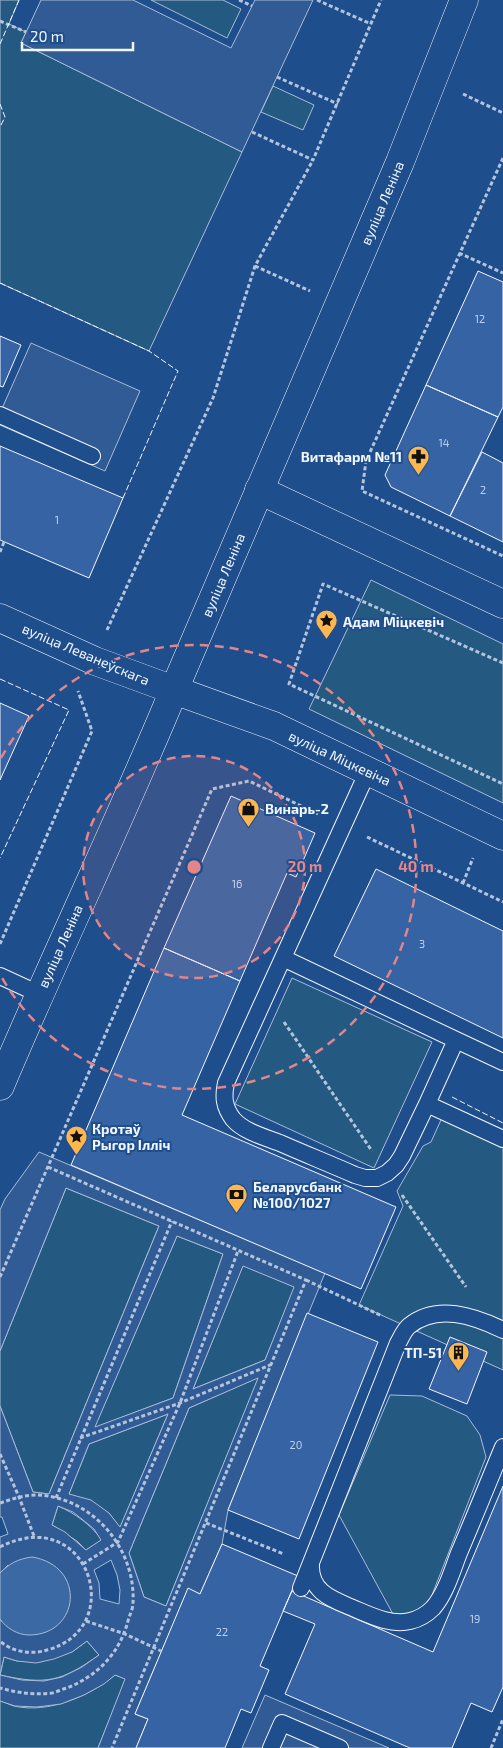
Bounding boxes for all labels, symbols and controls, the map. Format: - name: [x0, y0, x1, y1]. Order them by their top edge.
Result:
- scale bar: [22, 20, 134, 52]
- text: 20 m: [30, 27, 64, 45]
- street label: вуліца Леніна: [357, 159, 407, 247]
- house number: 12: [475, 312, 485, 325]
- house number: 14: [438, 436, 450, 449]
- pharmacy icon: Витафарм №11: [406, 444, 430, 475]
- place label: Витафарм №11: [301, 448, 402, 465]
- house number: 2: [480, 483, 486, 496]
- house number: 1: [55, 513, 59, 526]
- street label: вуліца Леніна: [198, 531, 248, 619]
- place icon: Адам Міцкевіч: [315, 609, 339, 640]
- place label: Адам Міцкевіч: [343, 613, 444, 630]
- street label: вуліца Леванеўскага: [20, 619, 152, 689]
- street label: вуліца Міцкевіча: [286, 727, 394, 789]
- shop icon: Винарь-2: [237, 796, 261, 827]
- place label: Винарь-2: [265, 800, 329, 817]
- text: 20 m: [288, 857, 322, 875]
- text: 40 m: [398, 857, 434, 875]
- centre of rings: [185, 858, 203, 876]
- house number: 16: [232, 877, 242, 890]
- street label: вуліца Леніна: [34, 902, 86, 990]
- house number: 3: [419, 937, 425, 950]
- place label: Кротаў Рыгор Ілліч: [92, 1120, 170, 1153]
- place icon: Кротаў Рыгор Ілліч: [64, 1124, 88, 1155]
- place label: Беларусбанк №100/1027: [253, 1178, 342, 1211]
- bank icon: Беларусбанк №100/1027: [225, 1182, 249, 1213]
- building icon: ТП-51: [446, 1340, 470, 1371]
- place label: ТП-51: [404, 1344, 442, 1361]
- house number: 20: [290, 1438, 302, 1451]
- house number: 19: [470, 1612, 480, 1625]
- house number: 22: [216, 1625, 228, 1638]

